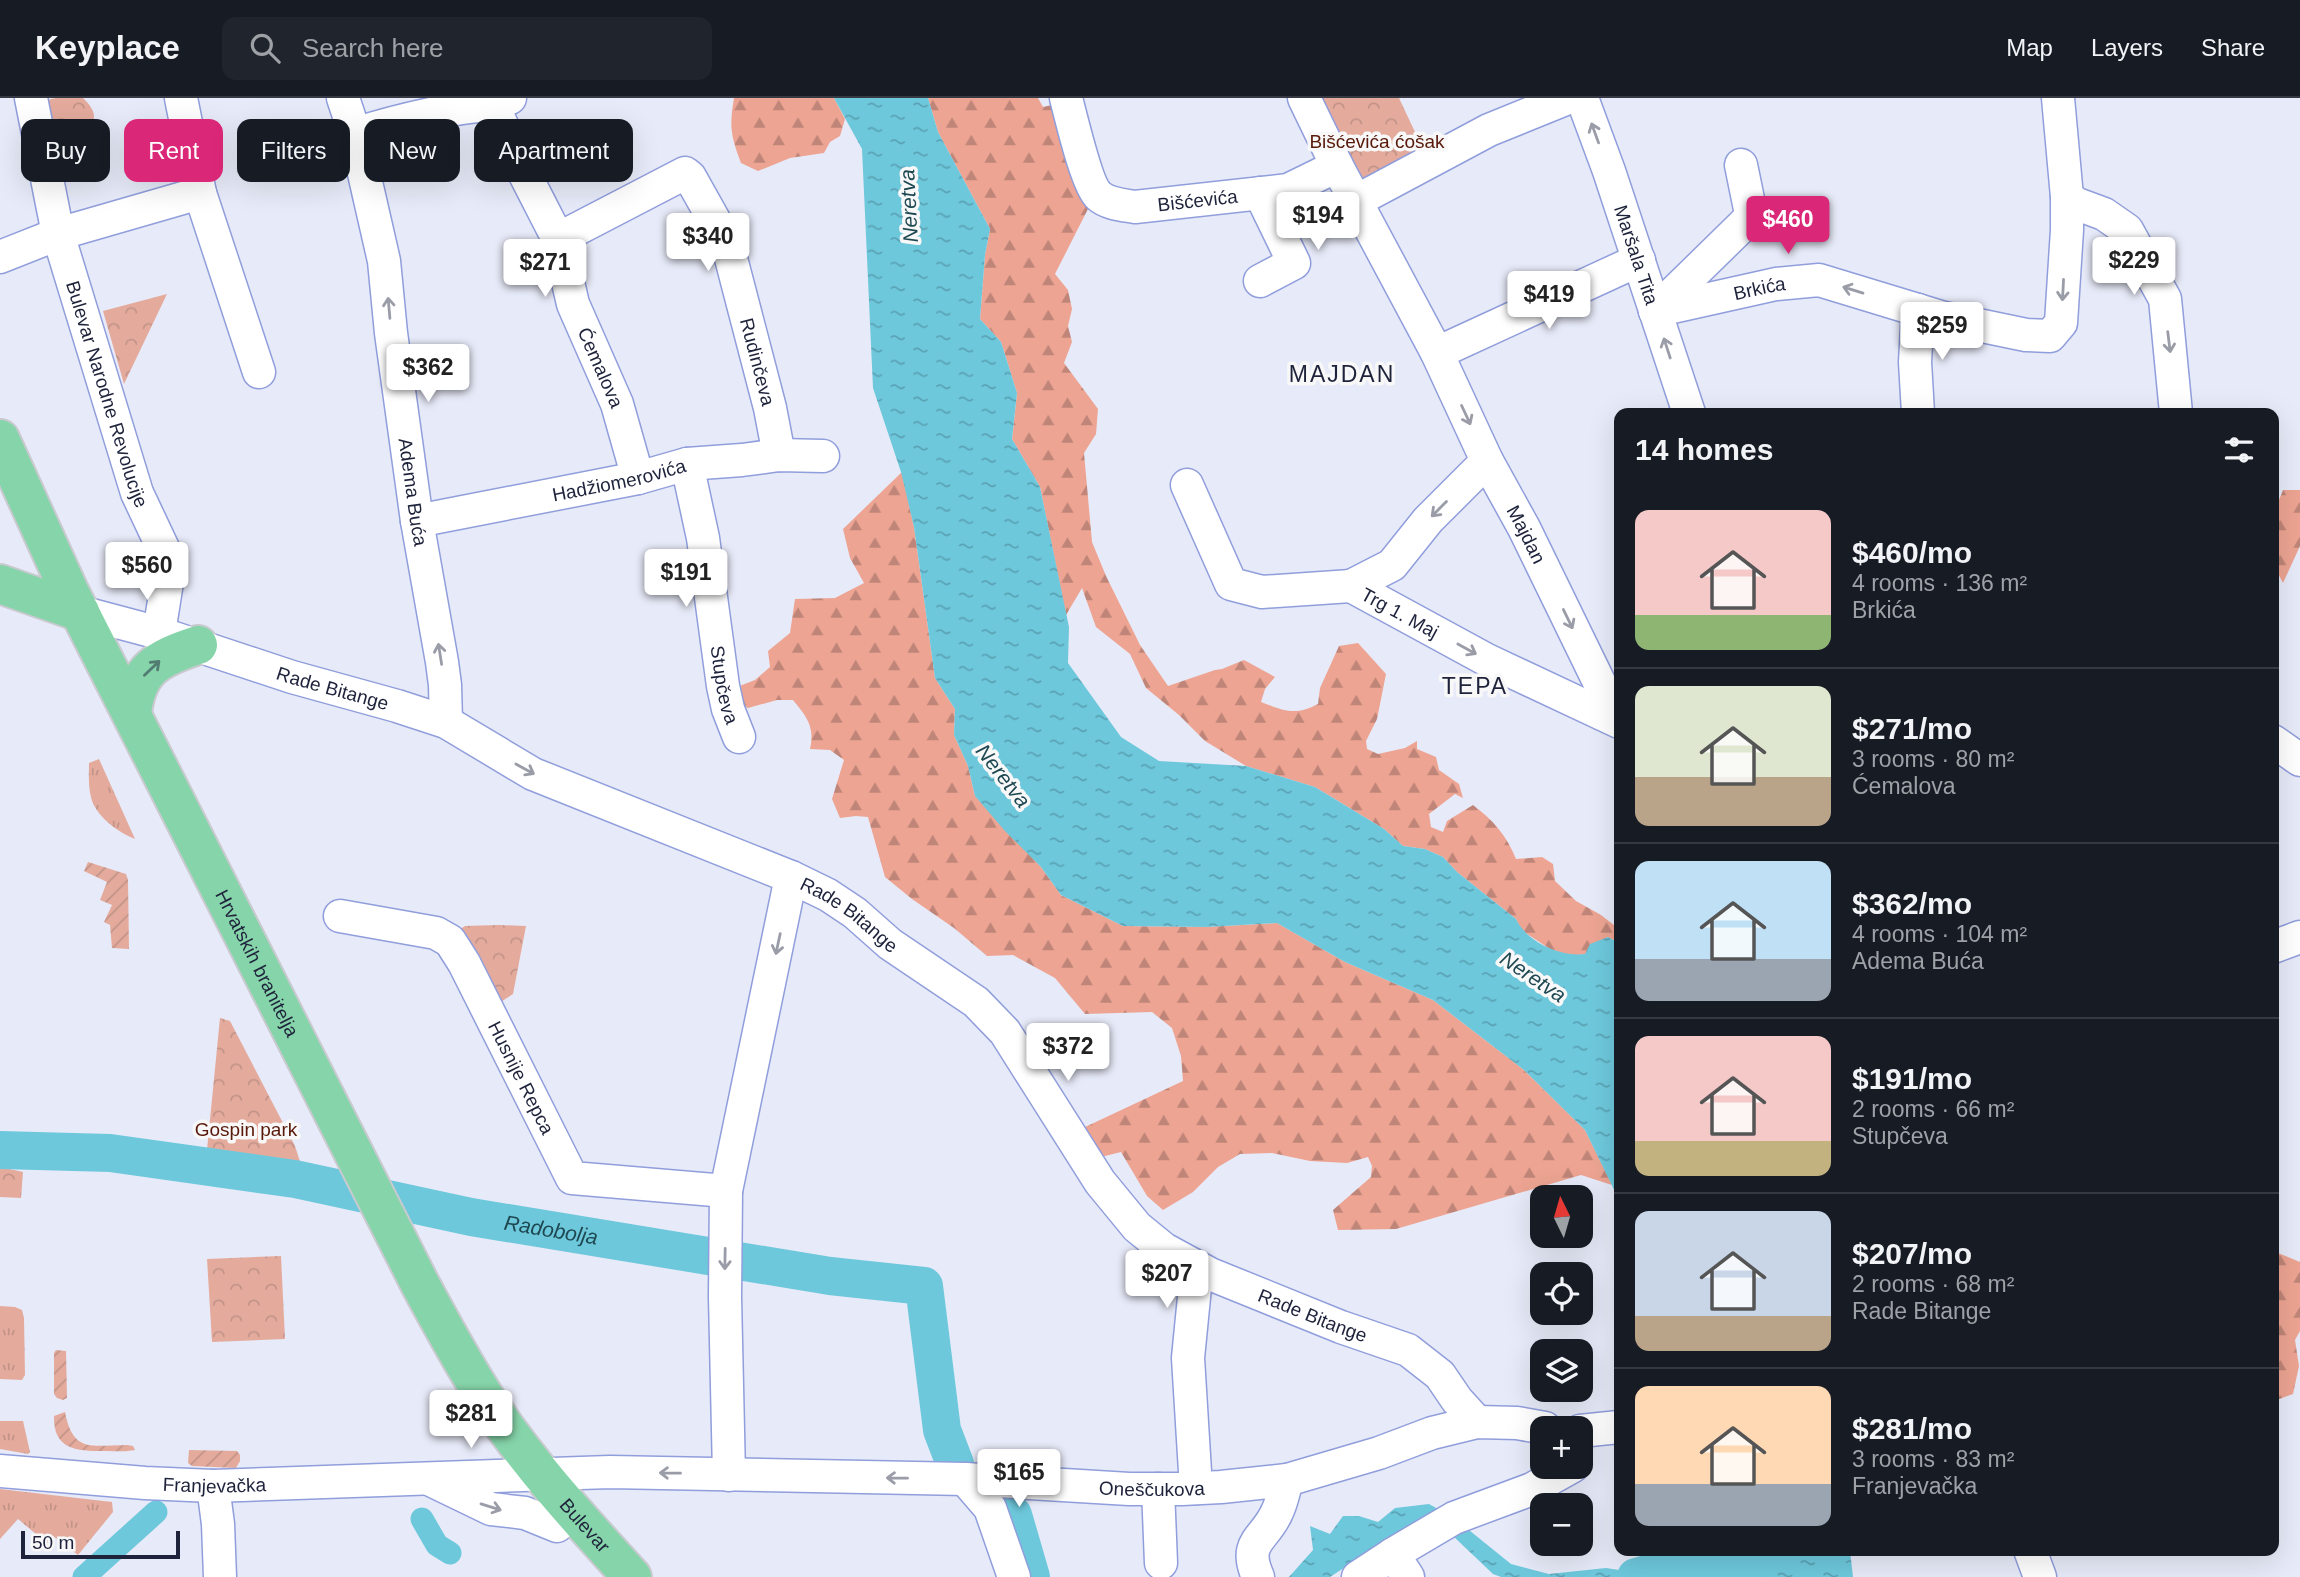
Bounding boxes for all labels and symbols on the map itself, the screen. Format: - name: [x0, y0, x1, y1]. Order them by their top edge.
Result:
- one-way arrow: [1588, 122, 1600, 144]
- park label: Bišćevića ćošak: [1309, 131, 1445, 152]
- water label: Neretva: [895, 169, 922, 243]
- street label: Bišćevića: [1157, 186, 1239, 215]
- pin: $194: [1277, 192, 1359, 252]
- pin: $460: [1747, 197, 1829, 256]
- street label: Maršala Tita: [1610, 202, 1663, 308]
- pin: $340: [667, 214, 749, 273]
- pin: $229: [2093, 238, 2175, 297]
- pin: $271: [504, 240, 586, 299]
- pin: $419: [1508, 272, 1590, 331]
- street label: Brkića: [1731, 273, 1787, 304]
- street label: Bulevar Narodne Revolucije: [62, 278, 152, 511]
- one-way arrow: [2056, 278, 2069, 301]
- one-way arrow: [1842, 283, 1864, 296]
- one-way arrow: [382, 297, 395, 320]
- pin: $259: [1901, 302, 1983, 362]
- street label: Rudinčeva: [736, 316, 779, 408]
- street label: Ćemalova: [574, 324, 627, 411]
- one-way arrow: [2163, 330, 2176, 353]
- one-way arrow: [1660, 338, 1672, 360]
- pin: $362: [387, 344, 469, 404]
- district label: MAJDAN: [1289, 361, 1395, 387]
- one-way arrow: [1460, 404, 1473, 425]
- street label: Adema Buća: [395, 437, 431, 548]
- street label: Hadžiomerovića: [550, 455, 689, 505]
- one-way arrow: [1431, 500, 1448, 517]
- street label: Majdan: [1503, 502, 1550, 567]
- pin: $560: [106, 542, 188, 602]
- pin: $191: [645, 550, 727, 609]
- street label: Trg 1. Maj: [1358, 584, 1442, 643]
- one-way arrow: [1562, 608, 1575, 629]
- one-way arrow: [1456, 642, 1477, 656]
- one-way arrow: [433, 643, 446, 666]
- street label: Stupčeva: [707, 644, 743, 727]
- one-way arrow: [143, 659, 160, 676]
- street label: Rade Bitange: [274, 663, 391, 714]
- district label: TEPA: [1442, 673, 1508, 699]
- water label: Neretva: [972, 740, 1035, 812]
- one-way arrow: [514, 762, 534, 776]
- street label: Rade Bitange: [797, 873, 901, 957]
- street label: Hrvatskih branitelja: [211, 886, 303, 1041]
- one-way arrow: [770, 932, 784, 955]
- water label: Neretva: [1496, 946, 1570, 1007]
- street label: Husnije Repca: [484, 1018, 558, 1138]
- pin: $372: [1027, 1024, 1109, 1083]
- park label: Gospin park: [195, 1119, 298, 1140]
- north arrow: [1530, 1185, 1592, 1248]
- water label: Radobolja: [503, 1211, 600, 1249]
- one-way arrow: [719, 1248, 732, 1271]
- pin: $207: [1126, 1250, 1208, 1310]
- street label: Rade Bitange: [1255, 1285, 1370, 1346]
- pin: $281: [430, 1390, 512, 1450]
- pin: $165: [978, 1450, 1060, 1509]
- one-way arrow: [659, 1467, 682, 1480]
- one-way arrow: [886, 1471, 909, 1485]
- street label: Franjevačka: [162, 1474, 267, 1497]
- street label: Oneščukova: [1098, 1477, 1206, 1500]
- street label: Bulevar: [556, 1494, 615, 1557]
- one-way arrow: [479, 1501, 501, 1514]
- scale bar: [21, 1528, 180, 1560]

